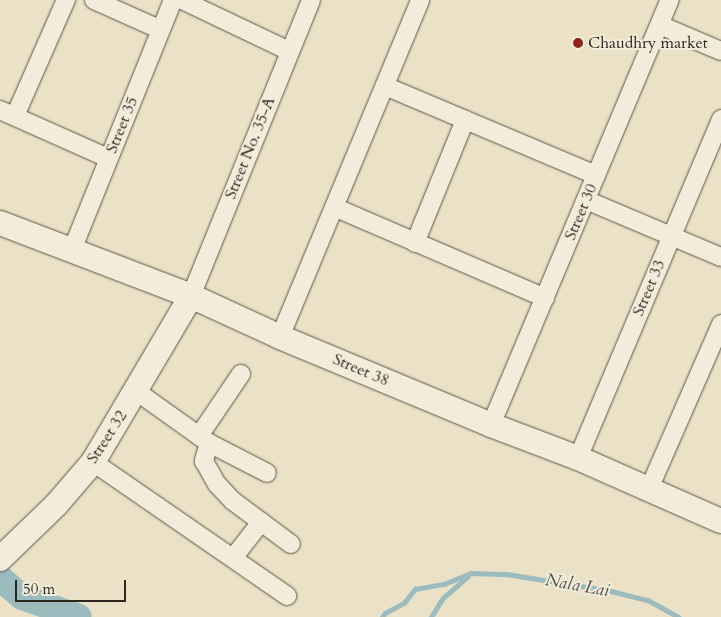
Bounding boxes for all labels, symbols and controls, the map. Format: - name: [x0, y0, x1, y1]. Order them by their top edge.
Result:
- place label: Chaudhry market: [588, 33, 708, 53]
- marker: Chaudhry market: [572, 37, 584, 49]
- street label: Street 35: [102, 94, 142, 156]
- street label: Street No. 35-A: [221, 94, 279, 202]
- street label: Street 30: [561, 181, 601, 243]
- street label: Street 33: [629, 257, 669, 319]
- street label: Street 38: [330, 350, 392, 390]
- street label: Street 32: [83, 407, 131, 467]
- scale bar: [18, 570, 129, 602]
- water label: Nala Lai: [543, 570, 611, 602]
- text: 50 m: [23, 579, 55, 599]

